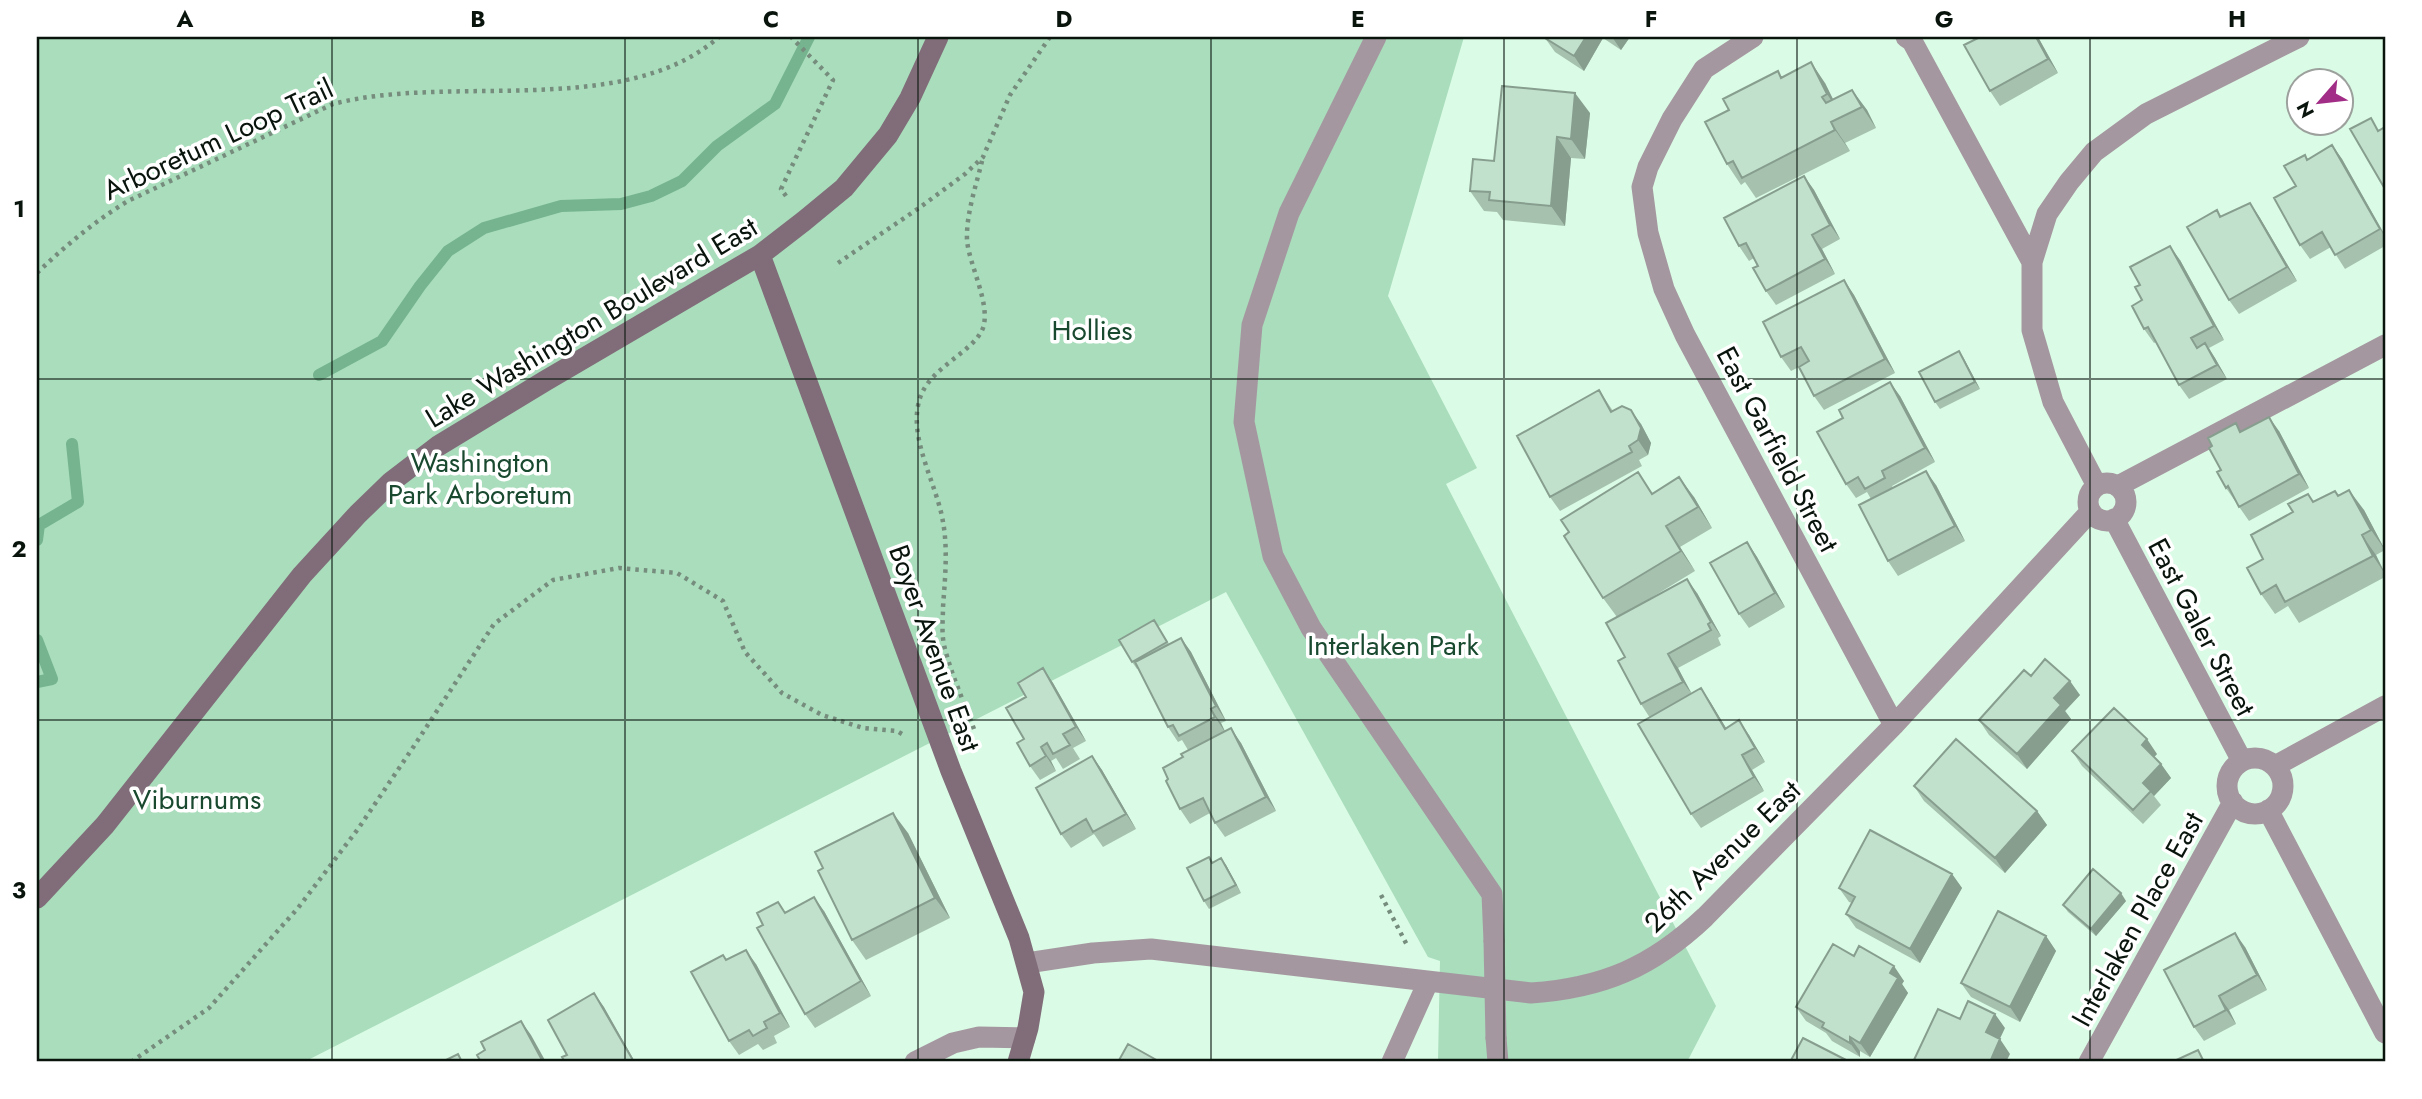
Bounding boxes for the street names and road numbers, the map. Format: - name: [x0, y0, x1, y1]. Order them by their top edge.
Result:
- street label: Arboretum Loop Trail: [96, 68, 340, 211]
- street label: Lake Washington Boulevard East: [417, 207, 765, 438]
- street label: East Garfield Street: [1706, 339, 1849, 559]
- street label: East Galer Street: [2137, 531, 2266, 724]
- street label: Boyer Avenue East: [878, 539, 991, 758]
- street label: 26th Avenue East: [1635, 770, 1810, 942]
- street label: Interlaken Place East: [2061, 804, 2214, 1034]

